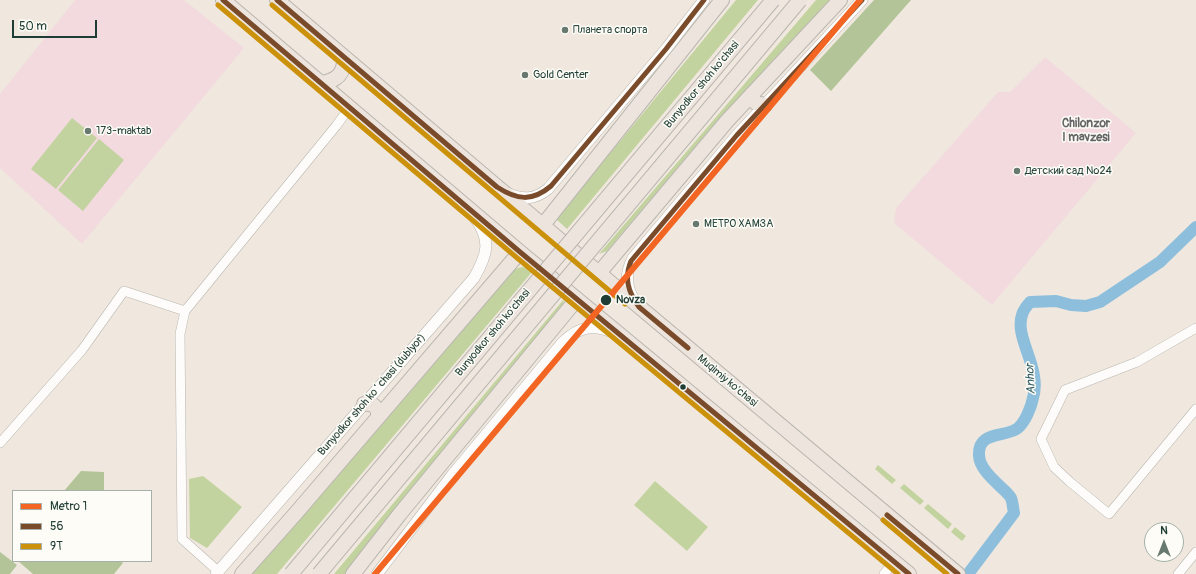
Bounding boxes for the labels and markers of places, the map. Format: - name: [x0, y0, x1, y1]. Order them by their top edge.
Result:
- place label: Планета спорта: [573, 23, 647, 37]
- marker: Планета спорта: [560, 25, 570, 35]
- place label: Gold Center: [533, 68, 588, 82]
- marker: Gold Center: [520, 70, 530, 80]
- place label: 173-maktab: [96, 124, 151, 138]
- marker: 173-maktab: [83, 126, 93, 136]
- place label: Детский сад №24: [1025, 164, 1112, 178]
- marker: Детский сад №24: [1012, 166, 1022, 176]
- place label: МЕТРО ХАМЗА: [704, 217, 773, 231]
- marker: МЕТРО ХАМЗА: [691, 219, 701, 229]
- marker: Novza: [599, 293, 613, 307]
- place label: Novza: [616, 293, 645, 307]
- unlabelled marker: [678, 382, 688, 392]

